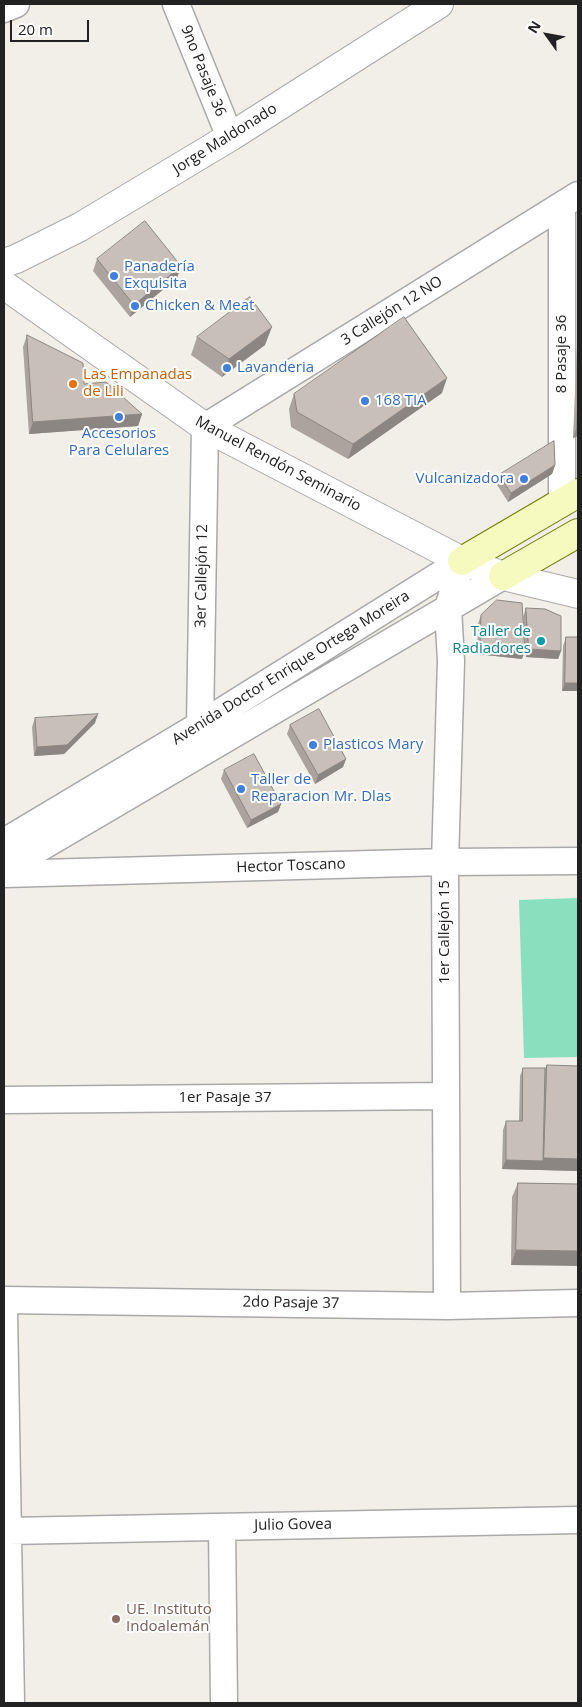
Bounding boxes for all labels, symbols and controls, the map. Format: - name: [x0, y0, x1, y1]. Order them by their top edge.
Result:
- scale bar: [12, 10, 91, 42]
- north arrow: [522, 10, 572, 60]
- text: N: [523, 17, 545, 37]
- text: 20 m: [18, 19, 53, 39]
- street label: 9no Pasaje 36: [177, 23, 229, 119]
- street label: Jorge Maldonado: [170, 100, 280, 178]
- place label: Panadería Exquisita: [124, 258, 195, 293]
- marker: Panadería Exquisita: [108, 270, 120, 282]
- street label: 3 Callejón 12 NO: [338, 273, 446, 349]
- place label: Chicken & Meat: [145, 297, 254, 315]
- marker: Chicken & Meat: [129, 300, 141, 312]
- street label: 8 Pasaje 36: [553, 315, 571, 393]
- place label: Lavanderia: [237, 359, 314, 377]
- marker: Lavanderia: [221, 362, 233, 374]
- place label: Las Empanadas de Lili: [83, 366, 192, 401]
- marker: Las Empanadas de Lili: [67, 378, 79, 390]
- place label: 168 TIA: [375, 392, 427, 410]
- marker: 168 TIA: [359, 395, 371, 407]
- marker: Accesorios Para Celulares: [113, 411, 125, 423]
- street label: Manuel Rendón Seminario: [192, 413, 364, 515]
- place label: Accesorios Para Celulares: [69, 425, 169, 460]
- place label: Vulcanizadora: [416, 470, 514, 488]
- marker: Vulcanizadora: [518, 473, 530, 485]
- street label: 3er Callejón 12: [192, 524, 212, 628]
- street label: Avenida Doctor Enrique Ortega Moreira: [169, 587, 413, 749]
- place label: Taller de Radiadores: [452, 623, 531, 658]
- marker: Taller de Radiadores: [535, 635, 547, 647]
- place label: Plasticos Mary: [323, 736, 423, 754]
- marker: Plasticos Mary: [307, 739, 319, 751]
- place label: Taller de Reparacion Mr. Dlas: [251, 771, 391, 806]
- marker: Taller de Reparacion Mr. Dlas: [235, 783, 247, 795]
- street label: Hector Toscano: [236, 855, 346, 877]
- street label: 1er Callejón 15: [436, 880, 454, 984]
- street label: 1er Pasaje 37: [178, 1089, 272, 1107]
- street label: 2do Pasaje 37: [242, 1293, 340, 1313]
- street label: Julio Govea: [254, 1515, 332, 1535]
- place label: UE. Instituto Indoalemán: [126, 1601, 212, 1636]
- marker: UE. Instituto Indoalemán: [110, 1613, 122, 1625]

